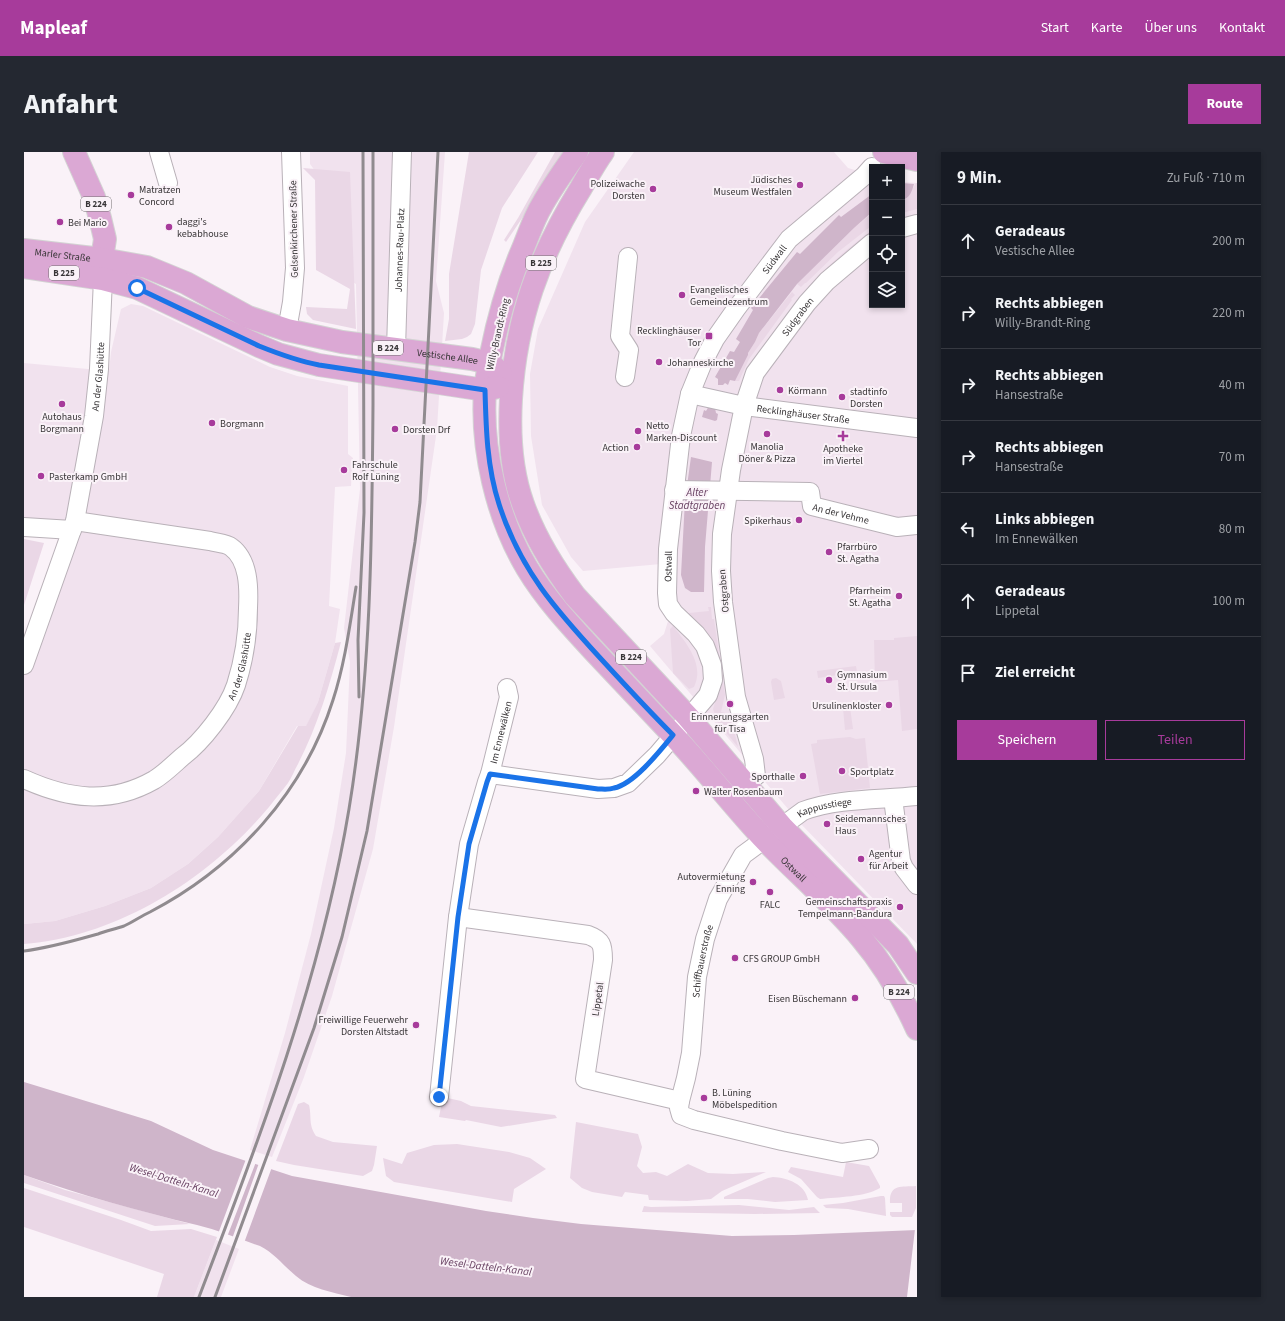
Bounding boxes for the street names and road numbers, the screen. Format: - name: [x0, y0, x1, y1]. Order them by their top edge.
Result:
- street label: Gelsenkirchener Straße: [286, 180, 302, 278]
- road number: B 224: [81, 197, 111, 211]
- street label: Johannes-Rau-Platz: [392, 208, 408, 292]
- street label: Südwall: [759, 242, 791, 277]
- street label: Marler Straße: [34, 245, 91, 266]
- road number: B 225: [526, 256, 556, 270]
- road number: B 225: [49, 266, 79, 280]
- street label: Südgraben: [779, 294, 817, 339]
- street label: Willy-Brandt-Ring: [483, 297, 513, 371]
- road number: B 224: [373, 341, 403, 355]
- street label: An der Glashütte: [89, 342, 108, 412]
- street label: Vestische Allee: [416, 346, 479, 368]
- street label: Recklinghäuser Straße: [756, 402, 851, 427]
- street label: An der Vehme: [811, 500, 870, 528]
- street label: Ostwall: [661, 550, 676, 582]
- street label: Ostgraben: [715, 569, 733, 613]
- street label: An der Glashütte: [225, 632, 255, 703]
- road number: B 224: [616, 650, 646, 664]
- street label: Im Ennewälken: [487, 700, 516, 765]
- street label: Kappusstiege: [794, 795, 852, 821]
- street label: Ostwall: [777, 854, 810, 886]
- street label: Schiffbauerstraße: [689, 923, 717, 998]
- street label: Lippetal: [589, 981, 607, 1017]
- road number: B 224: [884, 985, 914, 999]

